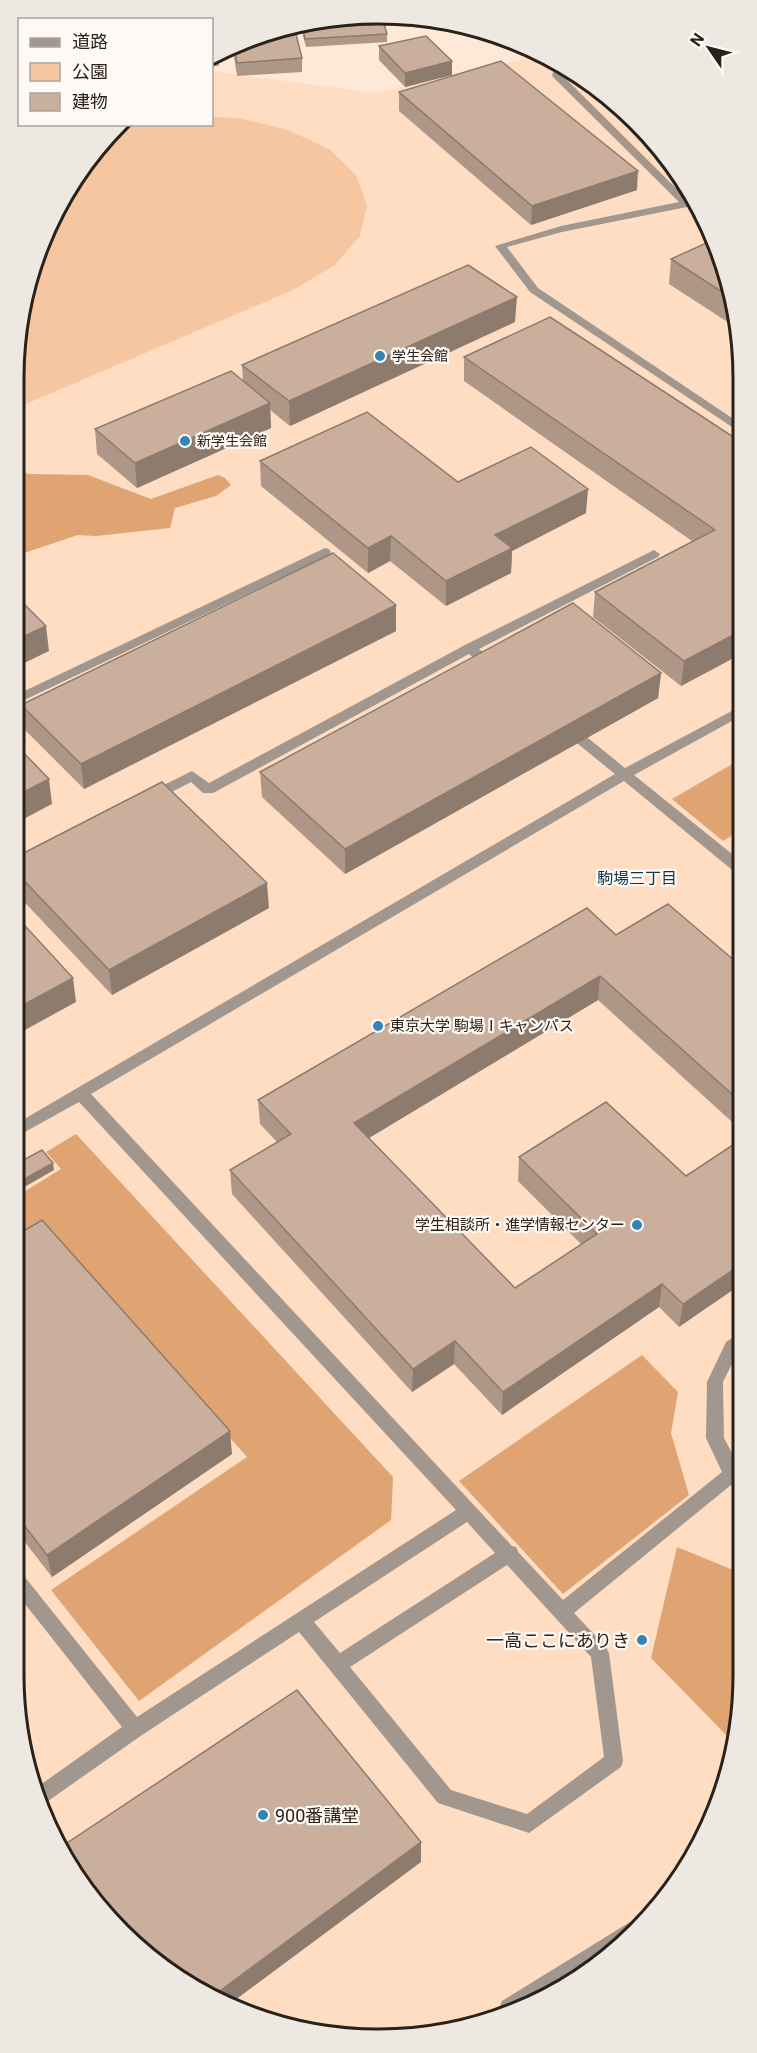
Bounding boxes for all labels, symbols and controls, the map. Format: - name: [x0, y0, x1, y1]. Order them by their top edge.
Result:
- legend: [18, 18, 213, 126]
- north arrow: [679, 18, 739, 78]
- text: N: [686, 30, 708, 50]
- text: 道路: [72, 31, 108, 52]
- text: 公園: [72, 61, 108, 82]
- text: 建物: [72, 91, 108, 112]
- place label: 学生会館: [392, 348, 448, 364]
- marker: 学生会館: [373, 349, 387, 363]
- place label: 新学生会館: [197, 433, 267, 449]
- marker: 新学生会館: [178, 434, 192, 448]
- district label: 駒場三丁目: [597, 869, 677, 888]
- place label: 東京大学 駒場Ⅰキャンパス: [390, 1017, 574, 1035]
- marker: 東京大学 駒場Ⅰキャンパス: [371, 1019, 385, 1033]
- place label: 学生相談所・進学情報センター: [415, 1216, 625, 1234]
- marker: 学生相談所・進学情報センター: [630, 1218, 644, 1232]
- place label: 一高ここにありき: [486, 1630, 630, 1651]
- marker: 一高ここにありき: [635, 1633, 649, 1647]
- place label: 900番講堂: [275, 1805, 359, 1826]
- marker: 900番講堂: [256, 1808, 270, 1822]

